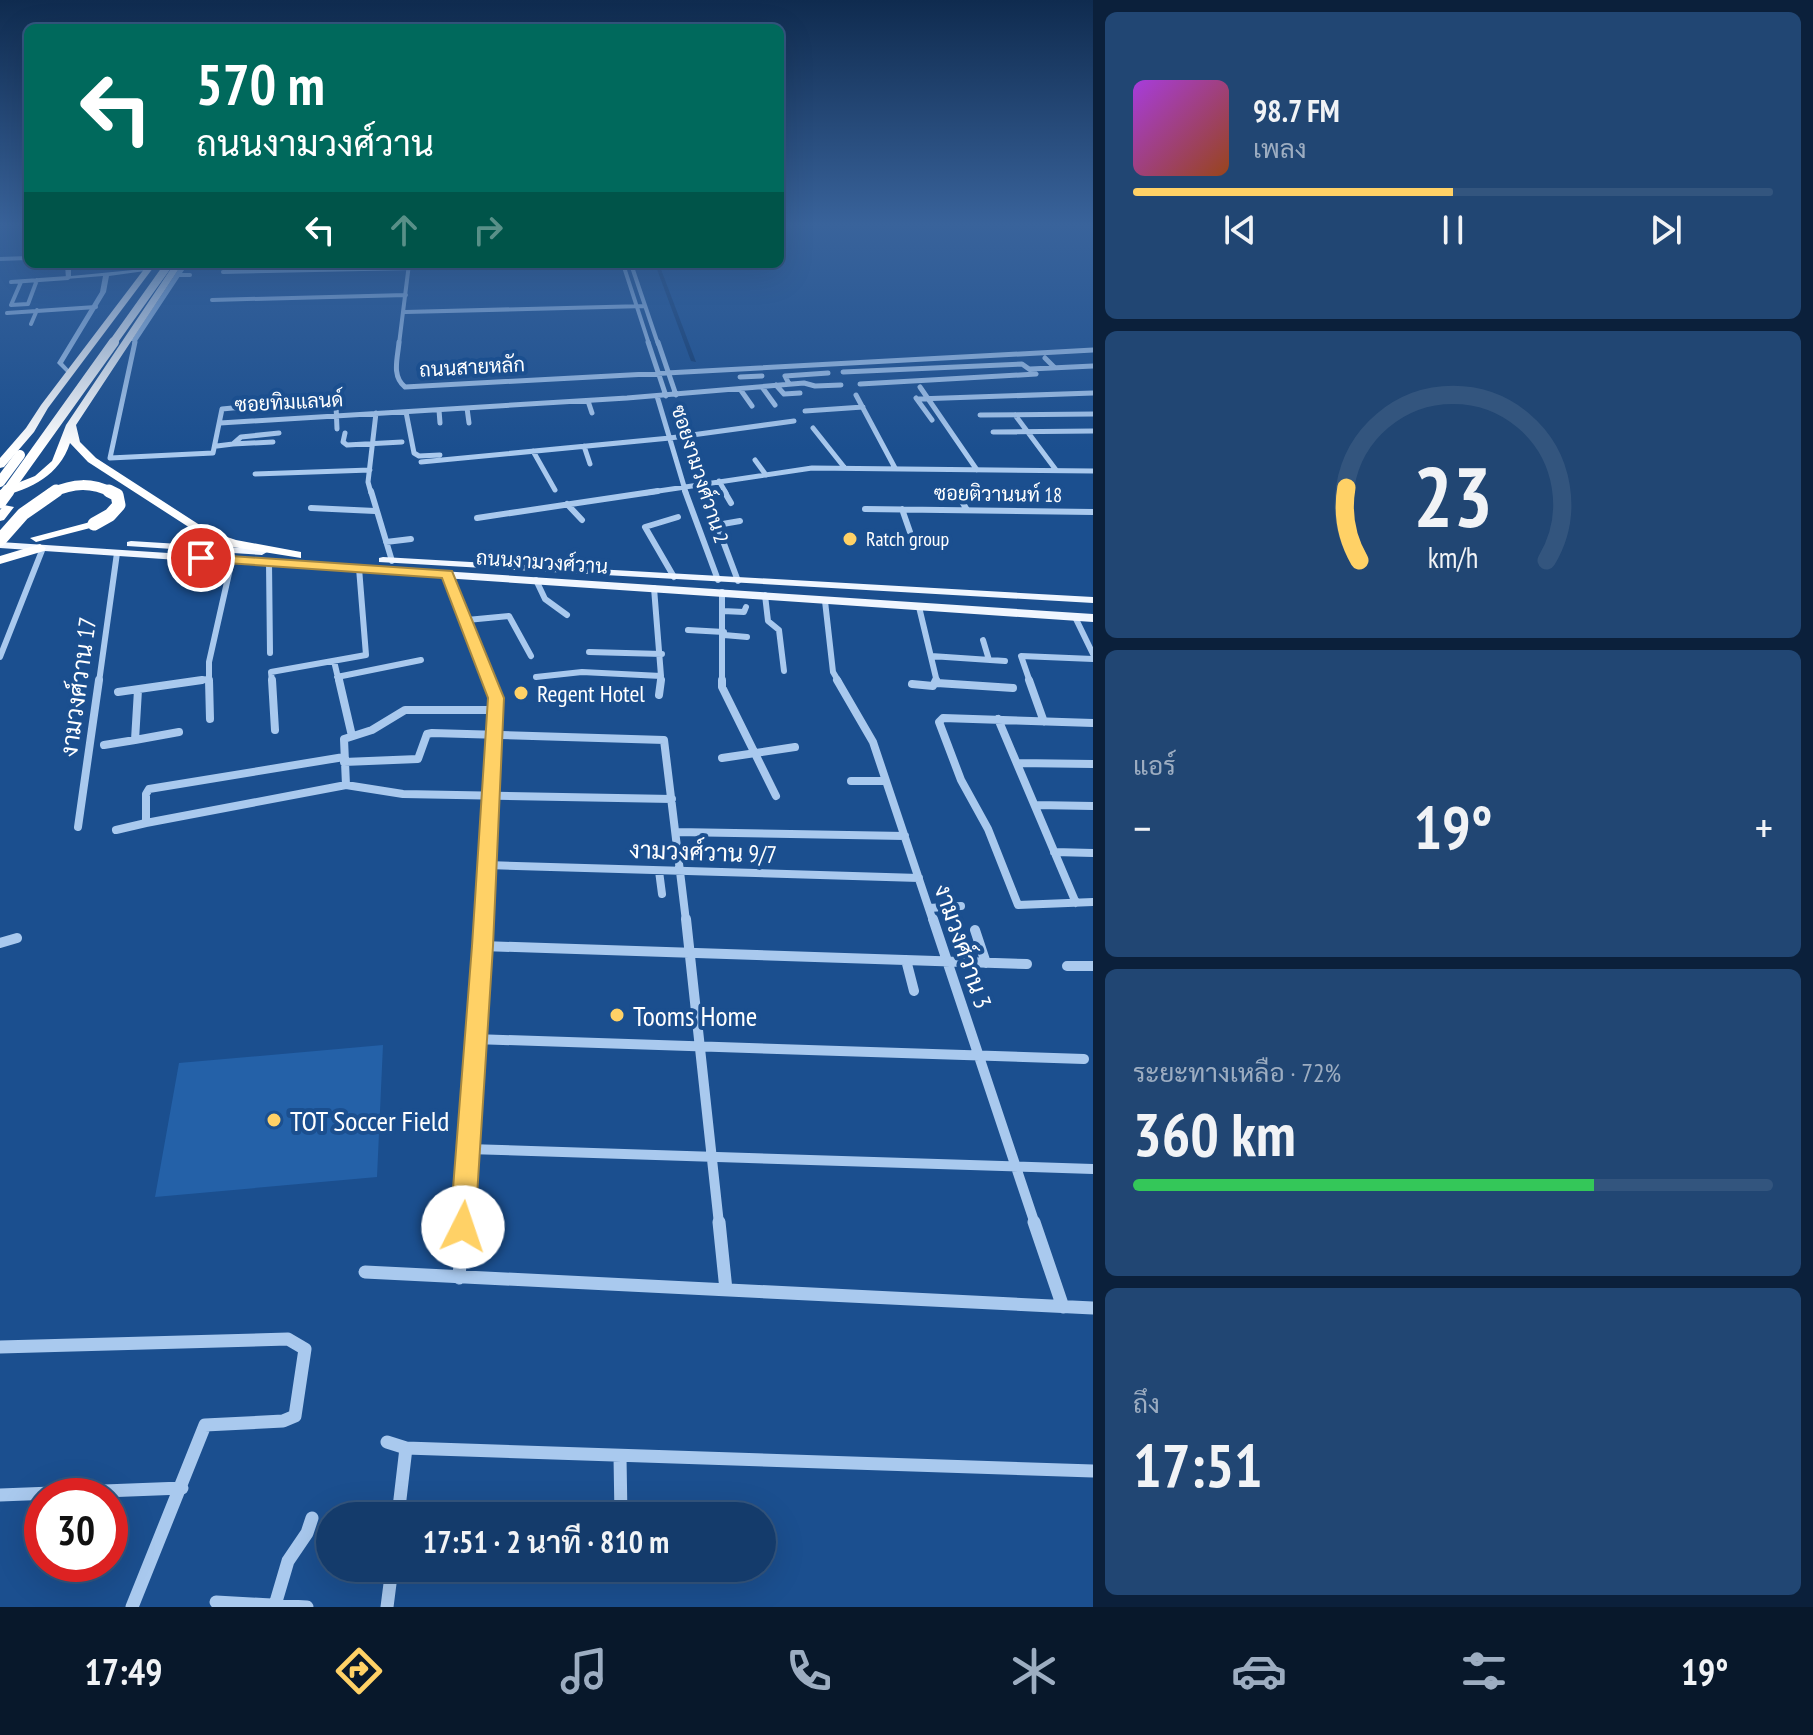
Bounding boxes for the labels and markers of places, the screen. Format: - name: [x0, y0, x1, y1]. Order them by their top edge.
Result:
- pin: [167, 524, 235, 592]
- place label: Ratch group: [866, 526, 949, 552]
- marker: Ratch group: [841, 530, 859, 548]
- place label: Regent Hotel: [537, 678, 645, 709]
- marker: Regent Hotel: [512, 684, 530, 702]
- place label: Tooms Home: [633, 997, 757, 1034]
- marker: Tooms Home: [608, 1006, 626, 1024]
- place label: TOT Soccer Field: [290, 1102, 449, 1139]
- marker: TOT Soccer Field: [265, 1111, 283, 1129]

